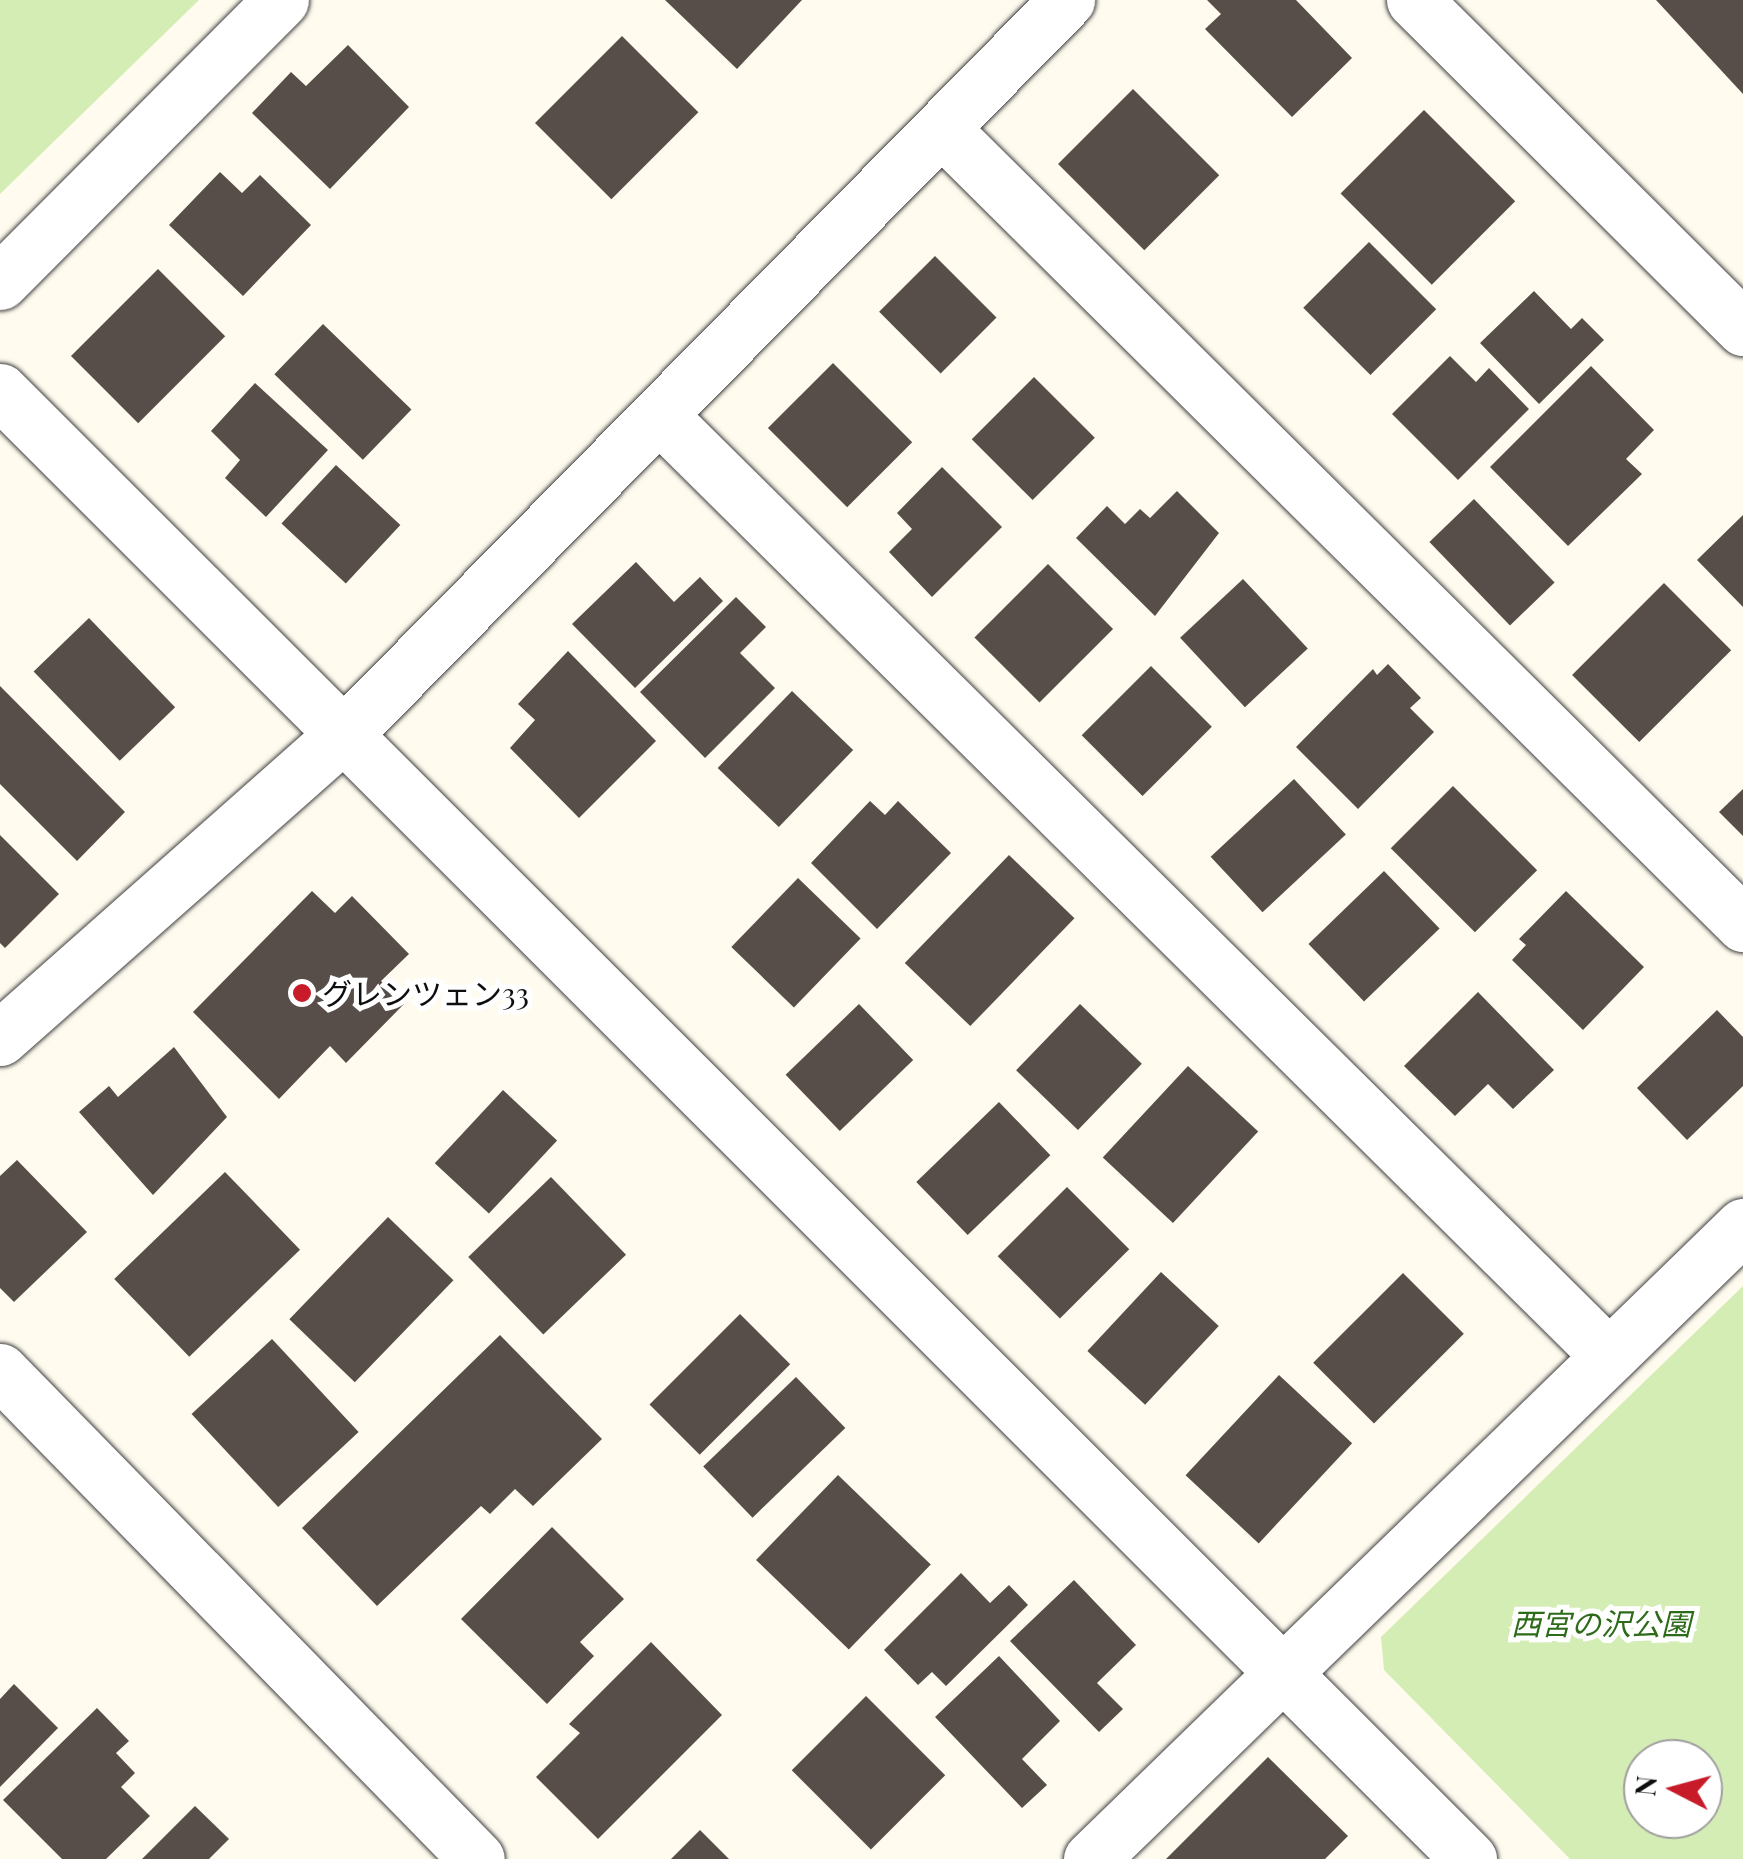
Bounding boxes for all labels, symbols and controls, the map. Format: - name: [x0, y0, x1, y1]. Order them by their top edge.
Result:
- place label: グレンツェン33: [322, 975, 529, 1011]
- marker: グレンツェン33: [291, 982, 313, 1004]
- park label: 西宮の沢公園: [1511, 1605, 1691, 1641]
- north arrow: [1623, 1739, 1723, 1839]
- text: N: [1625, 1774, 1664, 1798]

